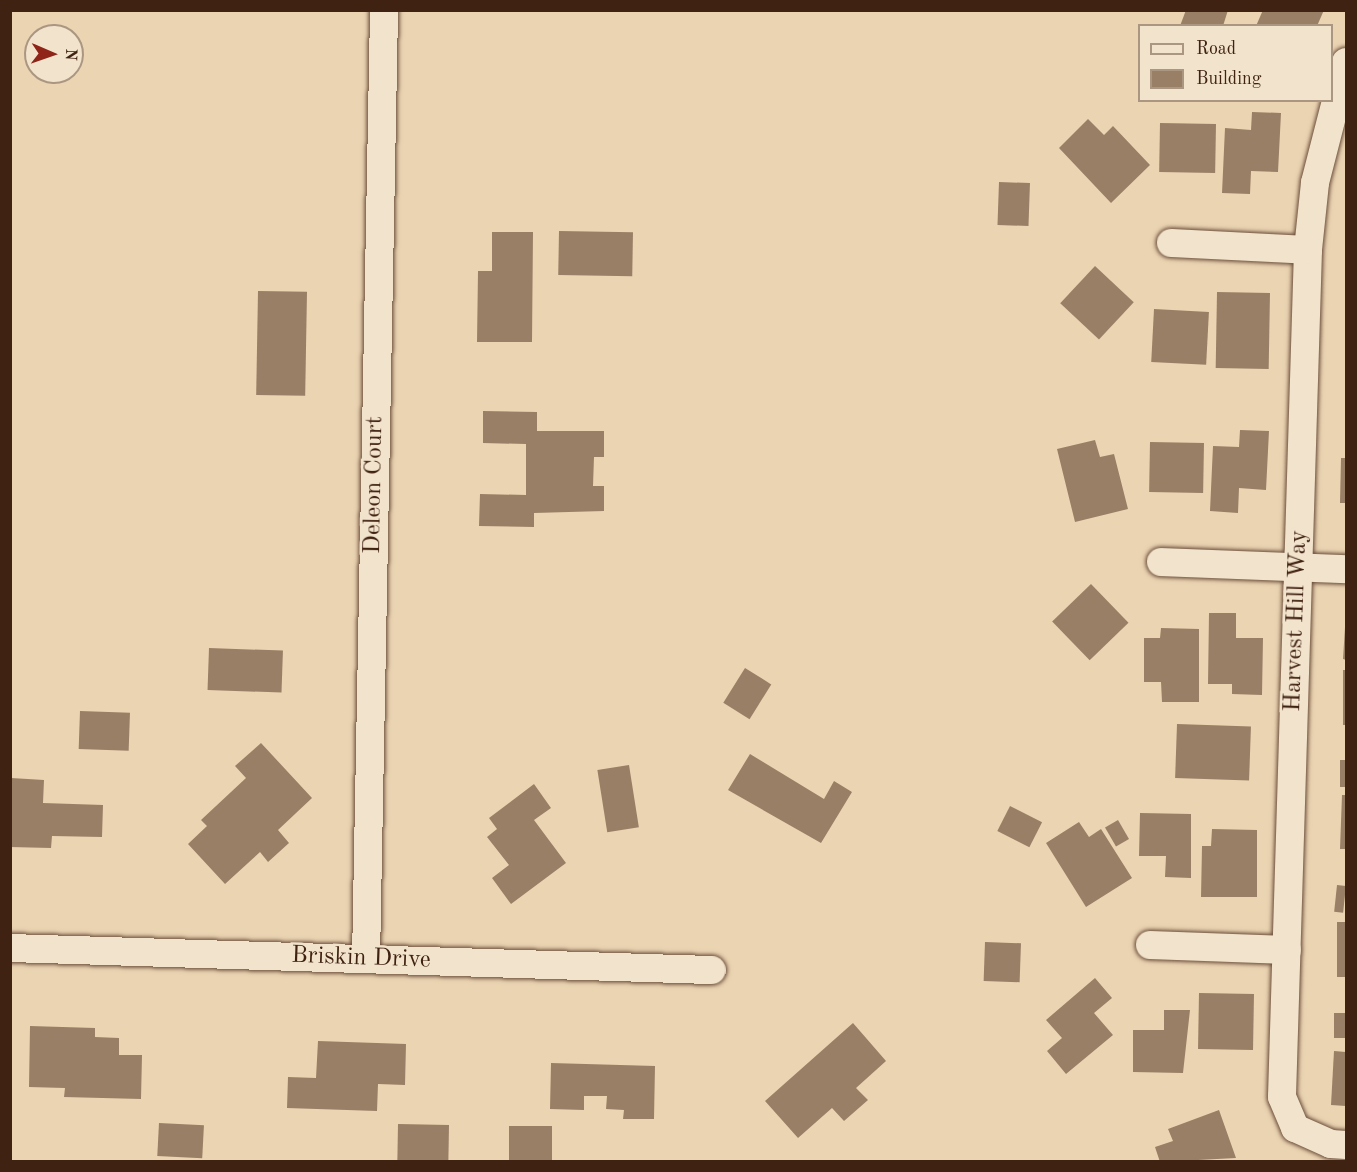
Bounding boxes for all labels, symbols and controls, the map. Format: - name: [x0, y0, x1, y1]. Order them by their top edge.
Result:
- north arrow: [24, 24, 84, 84]
- legend: [1138, 24, 1333, 102]
- text: Road: [1196, 40, 1236, 58]
- text: N: [62, 48, 78, 61]
- text: Building: [1196, 70, 1261, 88]
- street label: Deleon Court: [359, 416, 391, 554]
- street label: Harvest Hill Way: [1279, 530, 1315, 712]
- street label: Briskin Drive: [291, 942, 431, 976]

